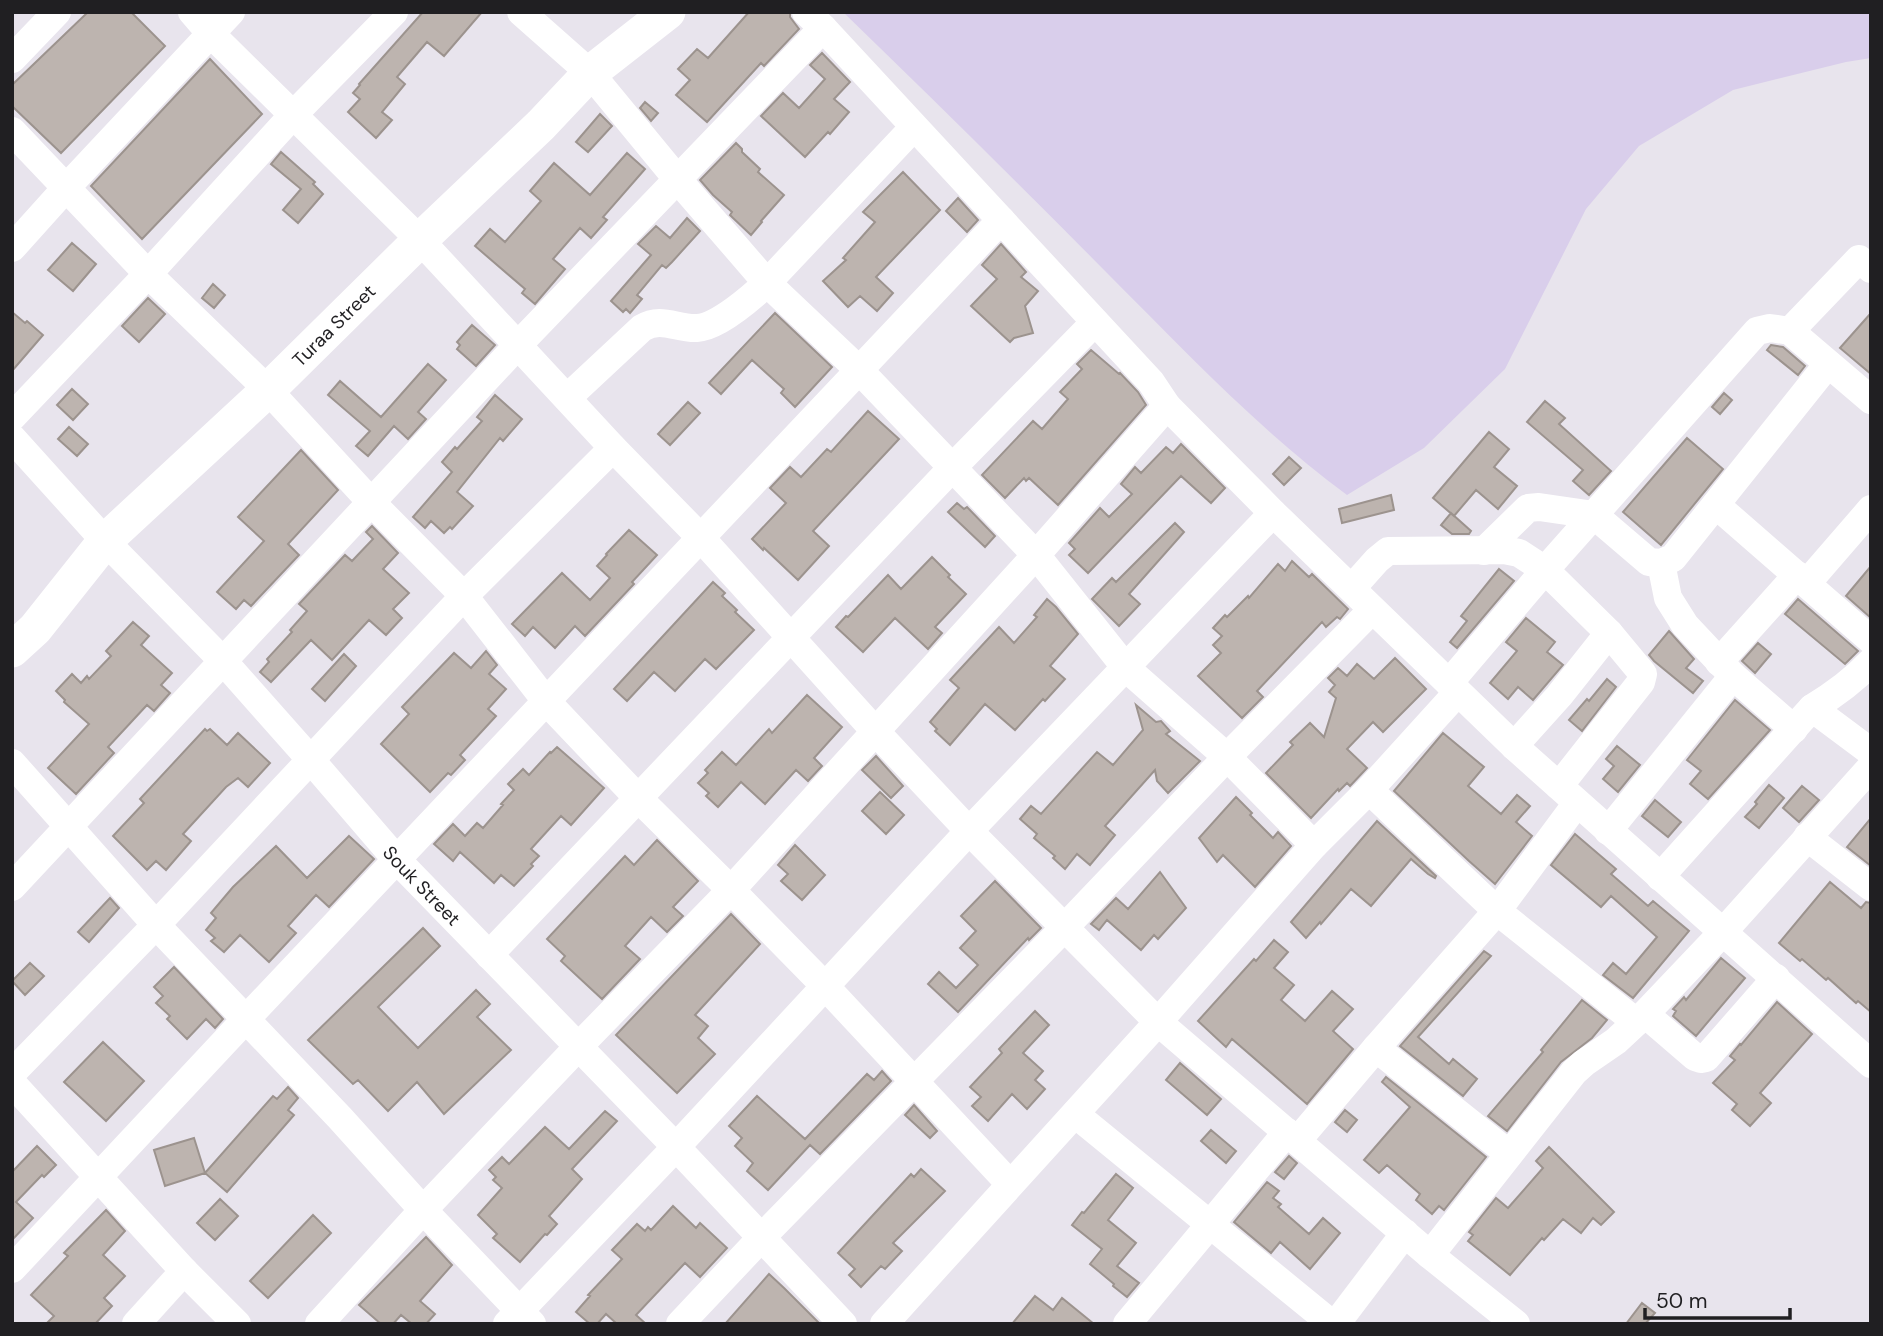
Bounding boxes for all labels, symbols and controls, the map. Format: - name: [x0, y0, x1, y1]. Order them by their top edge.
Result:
- street label: Turaa Street: [287, 279, 381, 372]
- street label: Souk Street: [377, 841, 466, 931]
- scale bar: [1645, 1276, 1790, 1320]
- text: 50 m: [1656, 1287, 1707, 1315]

